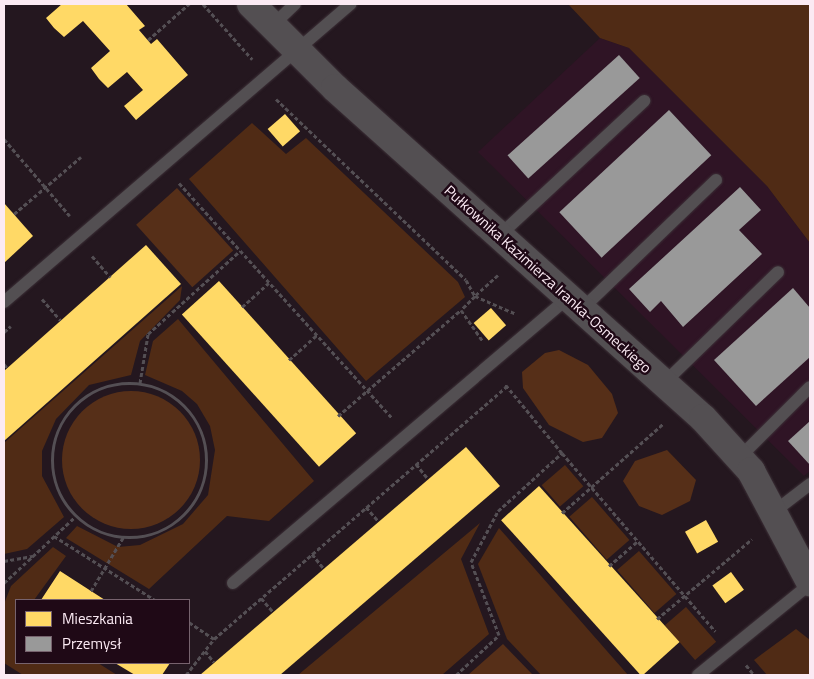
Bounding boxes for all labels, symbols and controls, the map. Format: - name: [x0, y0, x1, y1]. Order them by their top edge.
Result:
- street label: Pułkownika Kazimierza Iranka-Osmeckiego: [441, 181, 655, 377]
- legend: [15, 599, 190, 664]
- text: Mieszkania: [62, 607, 133, 630]
- text: Przemysł: [62, 632, 122, 655]

